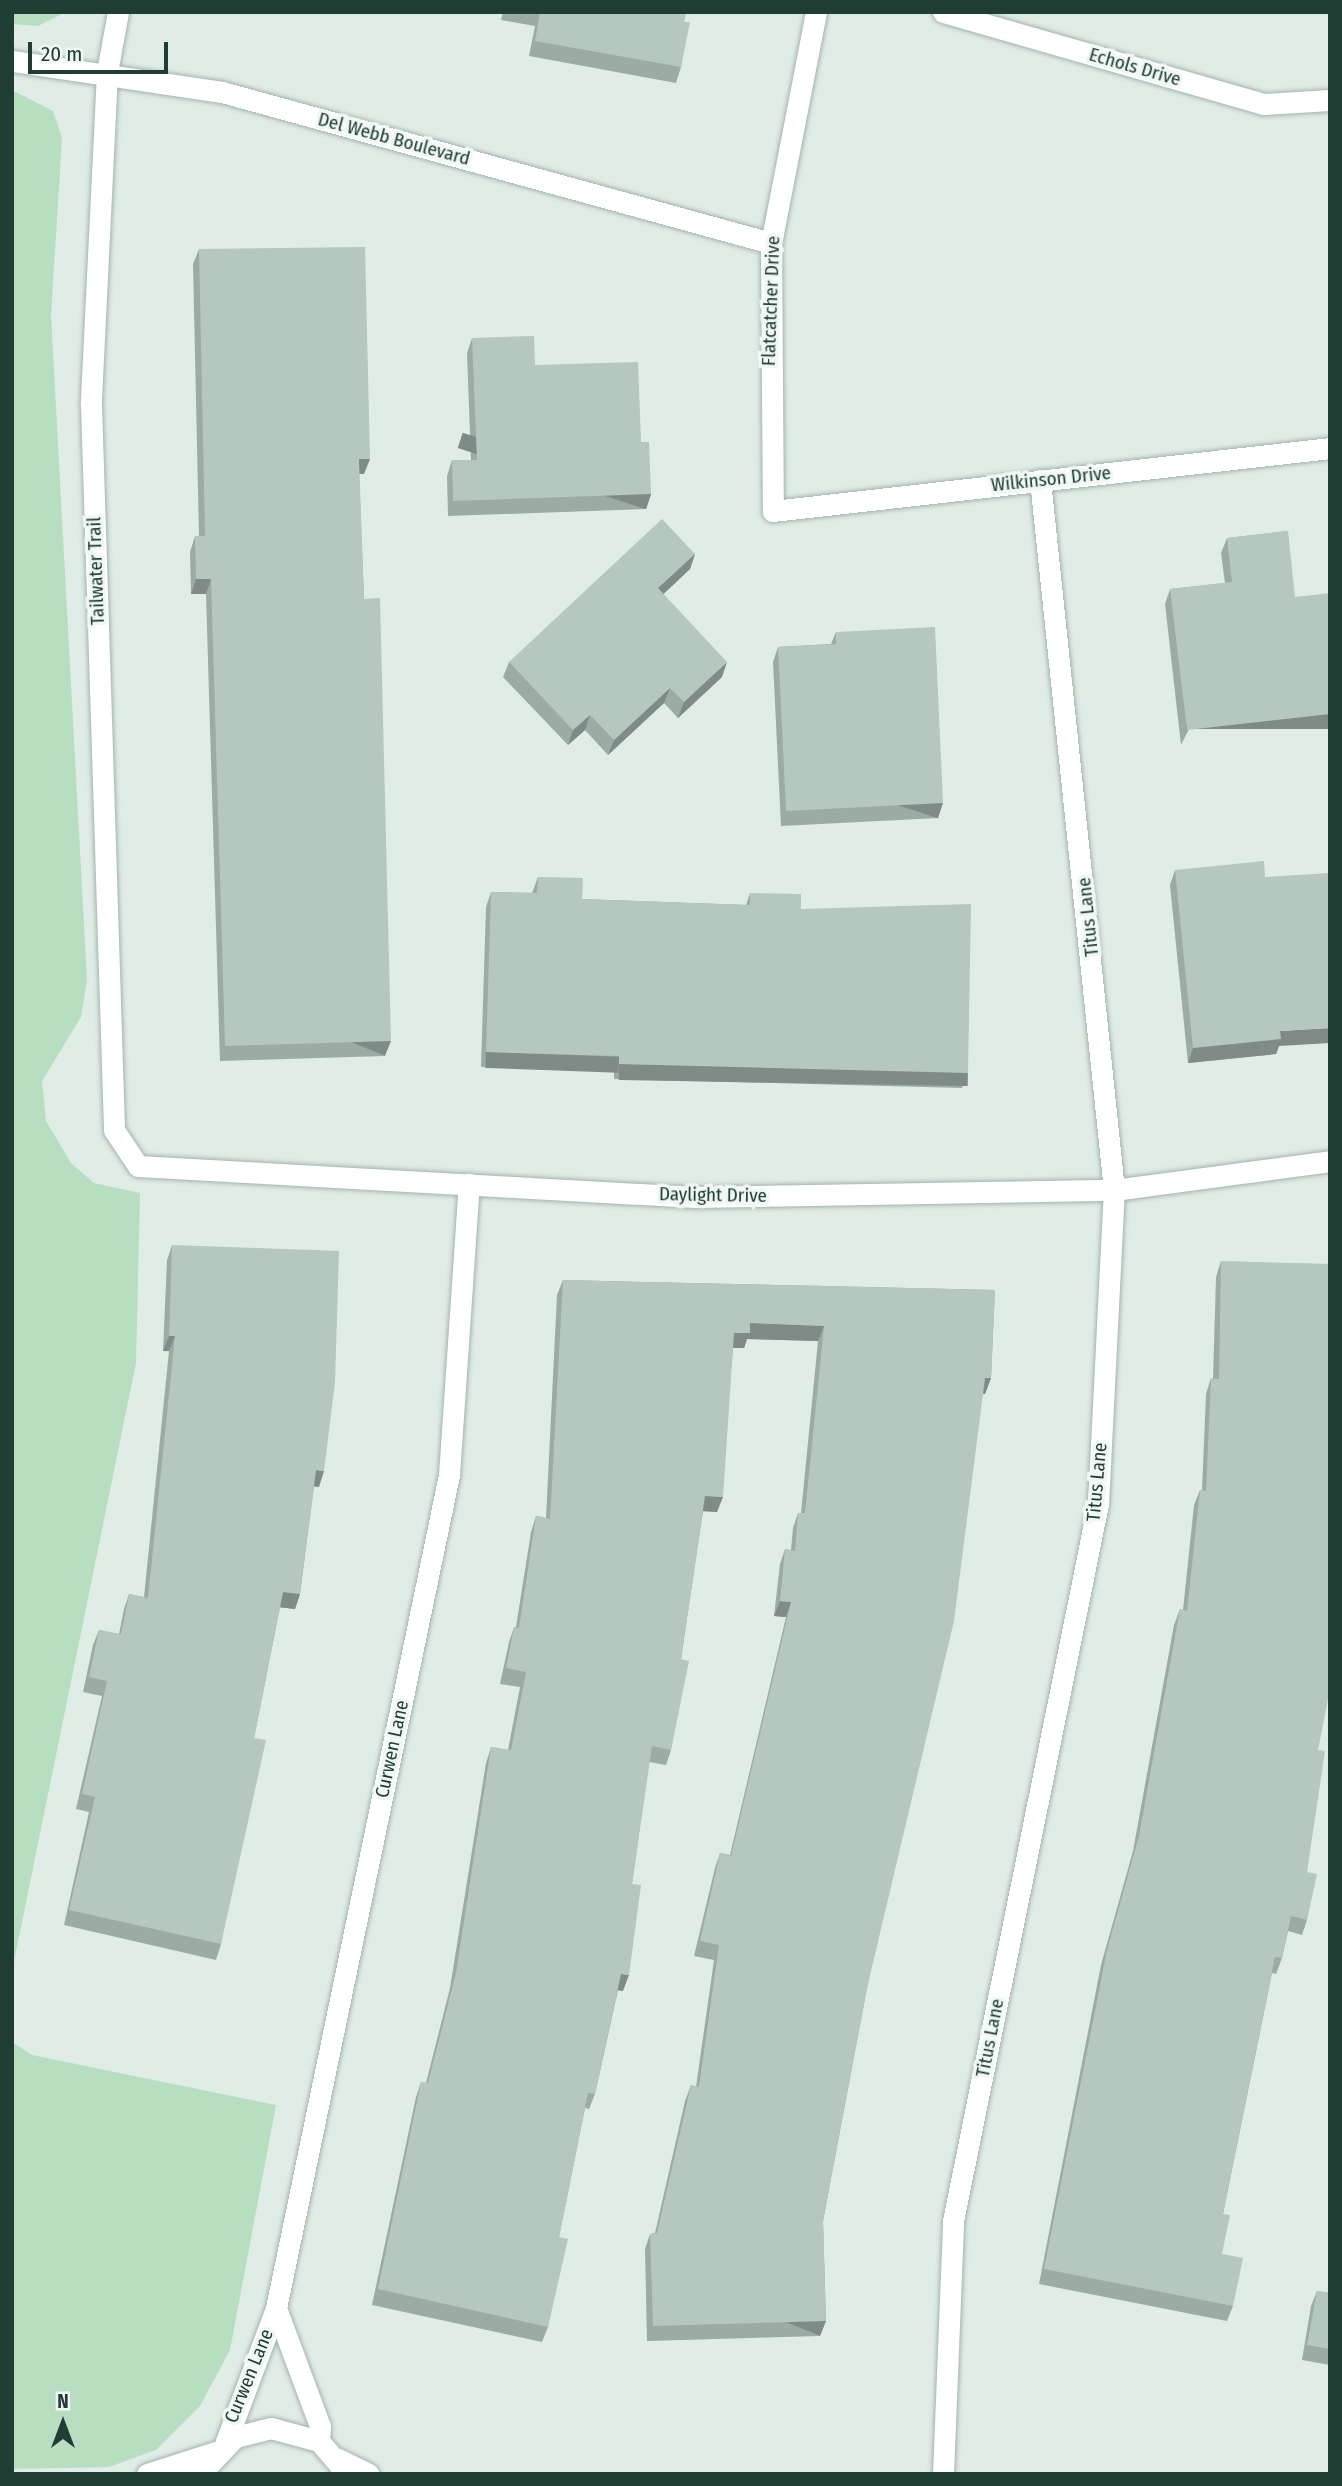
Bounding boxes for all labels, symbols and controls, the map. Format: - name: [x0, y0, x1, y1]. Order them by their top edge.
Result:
- scale bar: [32, 28, 172, 72]
- text: 20 m: [41, 41, 82, 67]
- street label: Echols Drive: [1086, 43, 1184, 91]
- street label: Del Webb Boulevard: [316, 108, 472, 170]
- street label: Flatcatcher Drive: [757, 235, 785, 367]
- street label: Wilkinson Drive: [990, 461, 1112, 497]
- street label: Tailwater Trail: [83, 517, 109, 625]
- street label: Titus Lane: [1073, 876, 1103, 958]
- street label: Daylight Drive: [659, 1183, 767, 1207]
- street label: Titus Lane: [1082, 1442, 1112, 1522]
- street label: Curwen Lane: [371, 1698, 413, 1800]
- street label: Titus Lane: [971, 1997, 1009, 2079]
- street label: Curwen Lane: [220, 2326, 278, 2426]
- north arrow: [28, 2388, 98, 2458]
- text: N: [57, 2390, 69, 2413]

